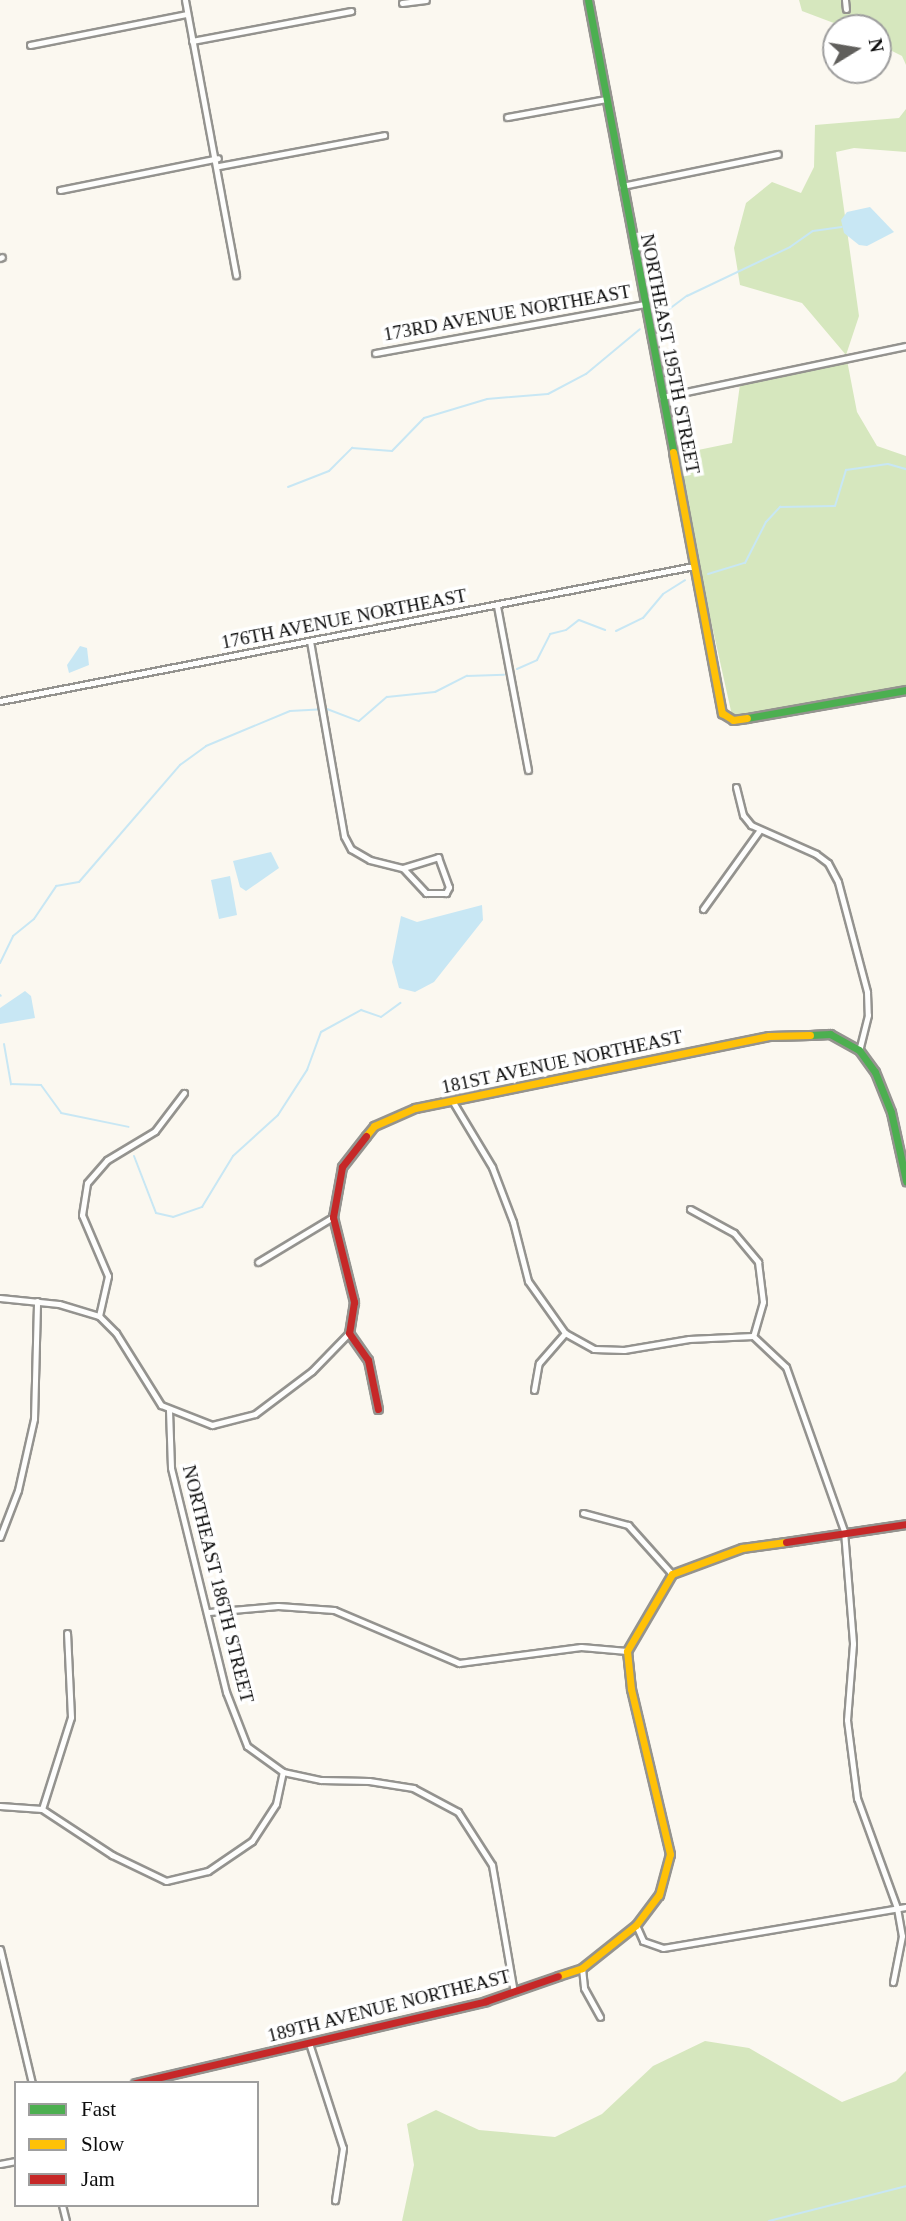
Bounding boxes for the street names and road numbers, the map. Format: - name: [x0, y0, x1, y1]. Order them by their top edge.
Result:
- street label: NORTHEAST 195TH STREET: [635, 232, 705, 476]
- street label: 173RD AVENUE NORTHEAST: [381, 280, 633, 346]
- street label: 176TH AVENUE NORTHEAST: [219, 584, 469, 654]
- street label: 181ST AVENUE NORTHEAST: [439, 1025, 685, 1099]
- street label: NORTHEAST 186TH STREET: [177, 1462, 259, 1706]
- street label: 189TH AVENUE NORTHEAST: [265, 1965, 513, 2047]

